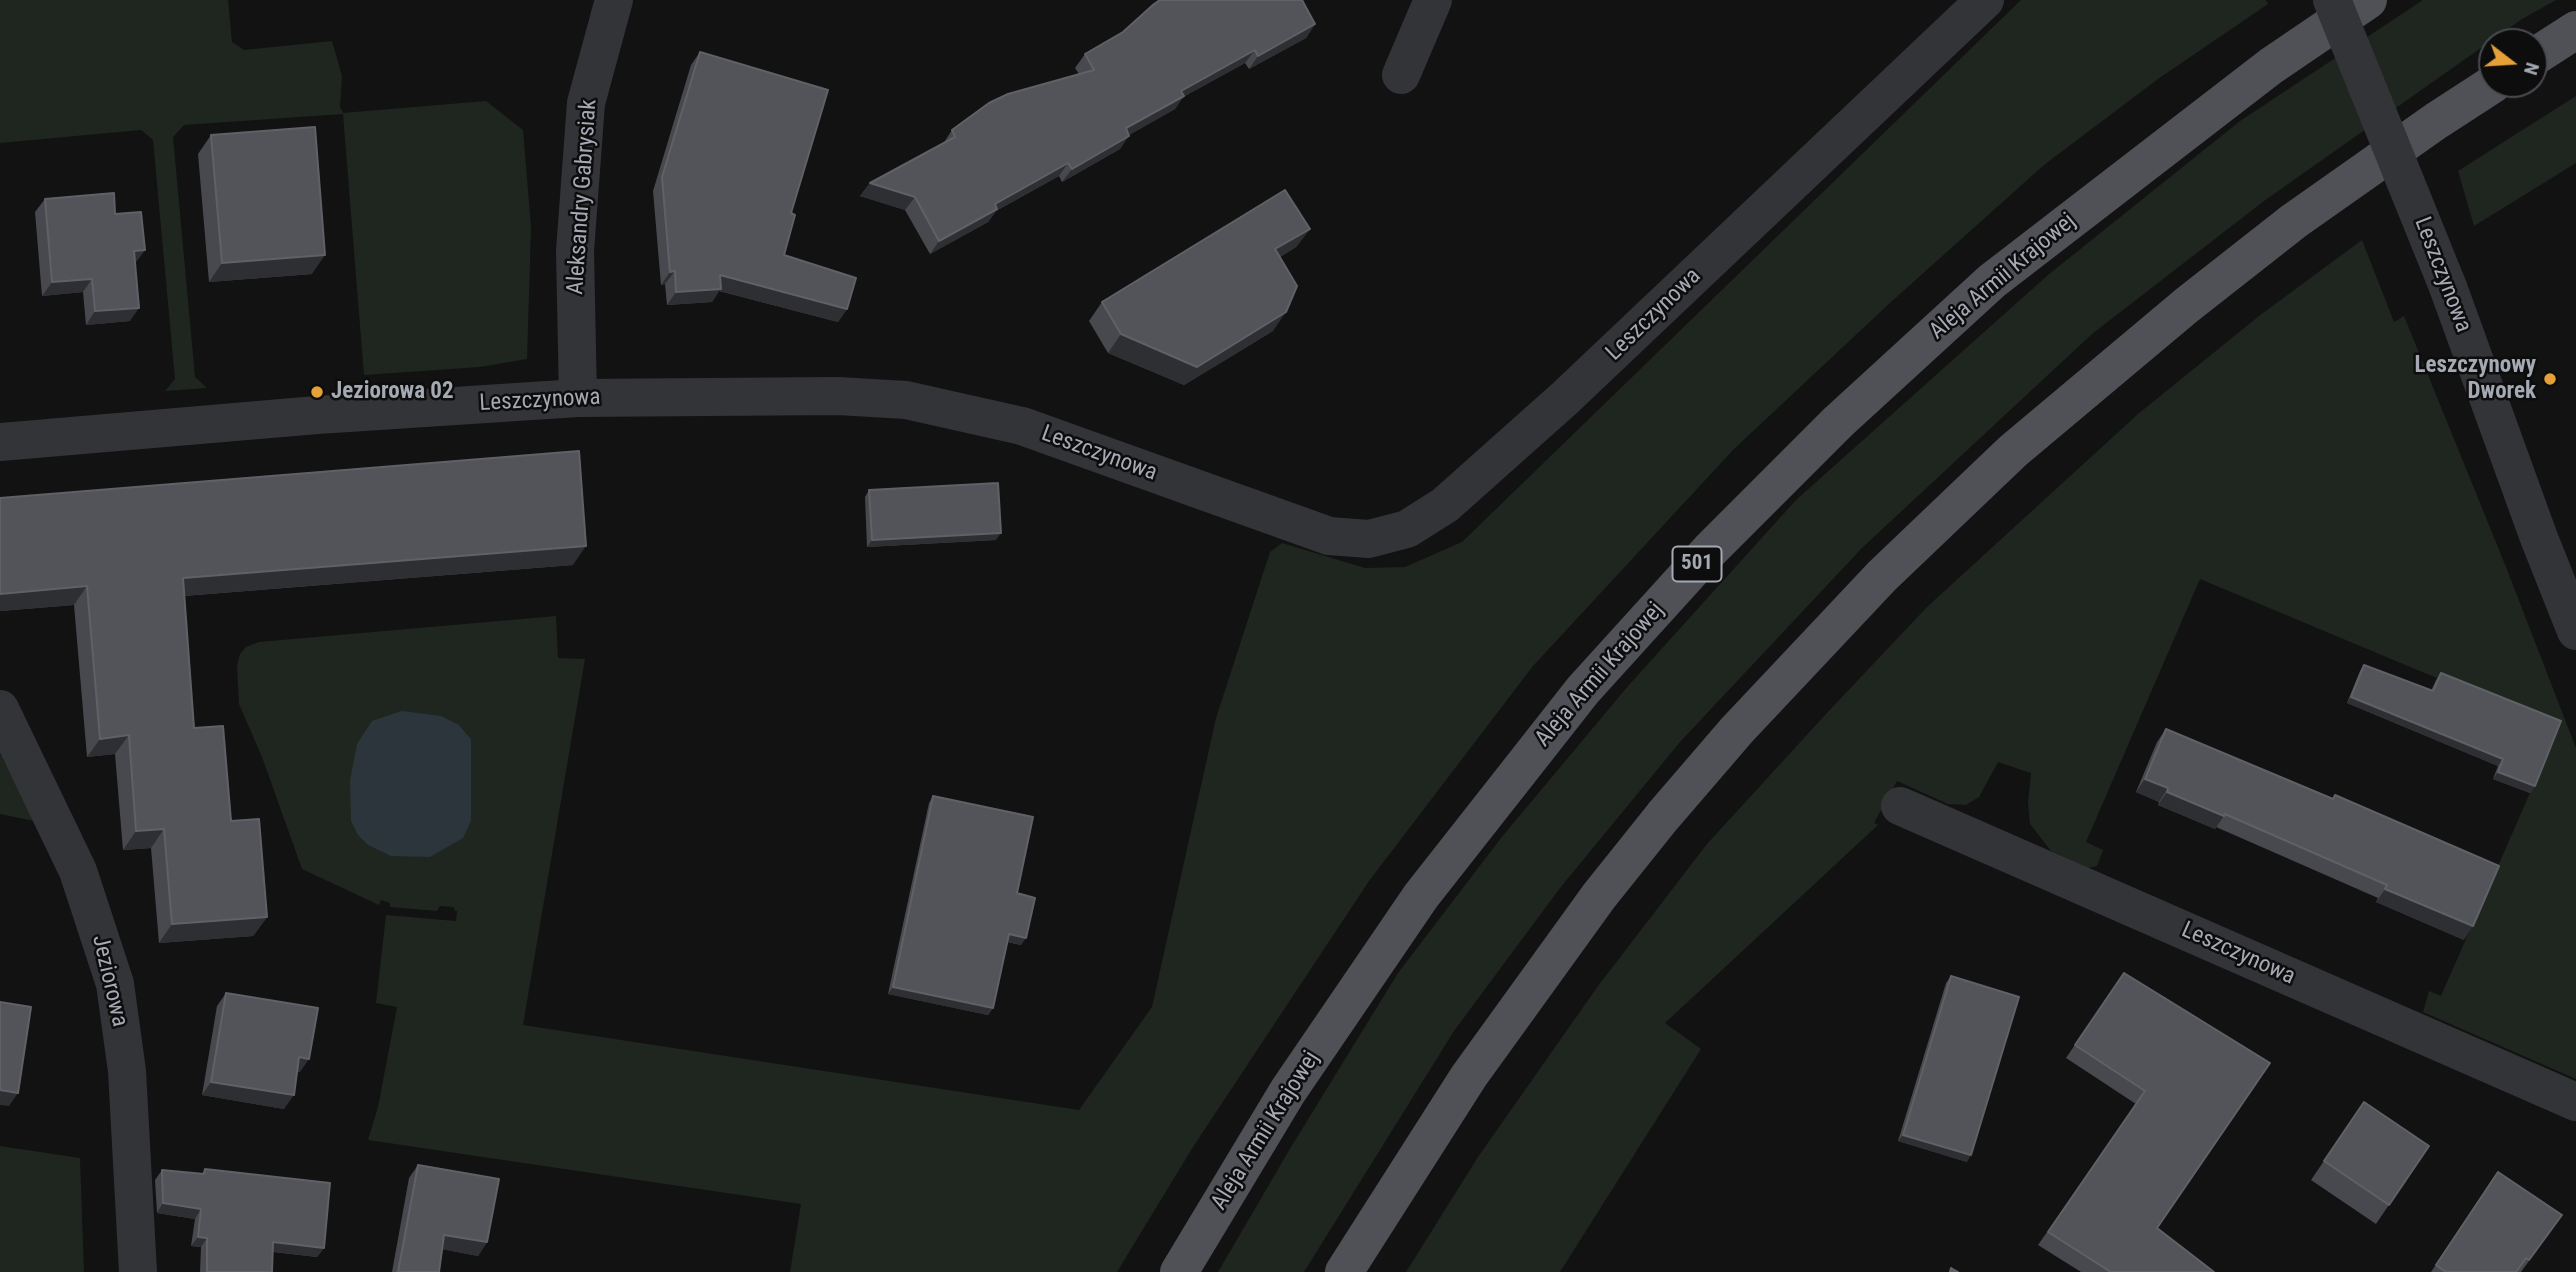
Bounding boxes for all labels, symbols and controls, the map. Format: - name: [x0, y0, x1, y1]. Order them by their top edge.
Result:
- north arrow: [2478, 28, 2548, 98]
- text: N: [2519, 60, 2544, 78]
- street label: Aleksandry Gabrysiak: [562, 98, 604, 296]
- street label: Aleja Armii Krajowej: [1924, 208, 2082, 346]
- street label: Leszczynowa: [2407, 214, 2477, 336]
- street label: Leszczynowa: [1601, 263, 1707, 367]
- place label: Leszczynowy Dworek: [2415, 352, 2536, 406]
- marker: Leszczynowy Dworek: [2542, 371, 2558, 387]
- place label: Jeziorowa 02: [331, 378, 454, 406]
- marker: Jeziorowa 02: [309, 384, 325, 400]
- street label: Leszczynowa: [479, 384, 601, 418]
- street label: Leszczynowa: [1037, 420, 1161, 488]
- road number: 501: [1672, 546, 1722, 582]
- street label: Aleja Armii Krajowej: [1530, 597, 1670, 753]
- street label: Leszczynowa: [2177, 917, 2299, 991]
- street label: Jeziorowa: [85, 933, 133, 1029]
- street label: Aleja Armii Krajowej: [1206, 1047, 1326, 1215]

